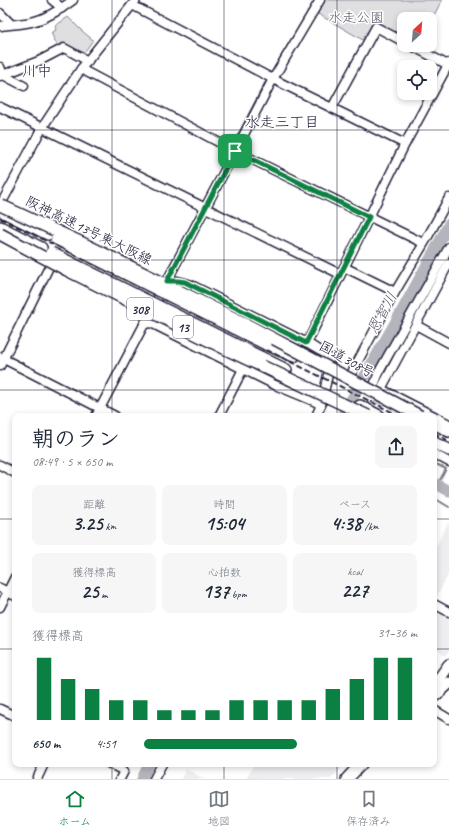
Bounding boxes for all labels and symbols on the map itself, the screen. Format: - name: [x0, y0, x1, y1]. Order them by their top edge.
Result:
- park label: 水走公園: [328, 9, 384, 26]
- north arrow: [397, 12, 437, 52]
- district label: 川中: [22, 62, 52, 81]
- district label: 水走三丁目: [244, 113, 320, 132]
- pin: [218, 134, 252, 168]
- street label: 阪神高速13号東大阪線: [23, 192, 155, 268]
- water label: 恩智川: [363, 289, 402, 338]
- road number: 308: [127, 298, 153, 320]
- road number: 13: [173, 316, 193, 338]
- street label: 国道308号: [316, 337, 378, 382]

